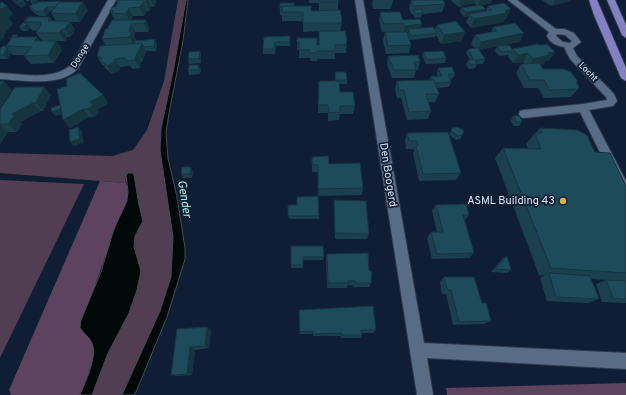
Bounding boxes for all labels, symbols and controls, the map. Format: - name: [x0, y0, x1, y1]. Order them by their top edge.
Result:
- street label: Donge: [68, 42, 92, 70]
- street label: Locht: [576, 60, 600, 84]
- street label: Den Boogerd: [376, 142, 400, 208]
- water label: Gender: [173, 179, 195, 220]
- place label: ASML Building 43: [467, 194, 555, 208]
- marker: ASML Building 43: [558, 196, 568, 206]

